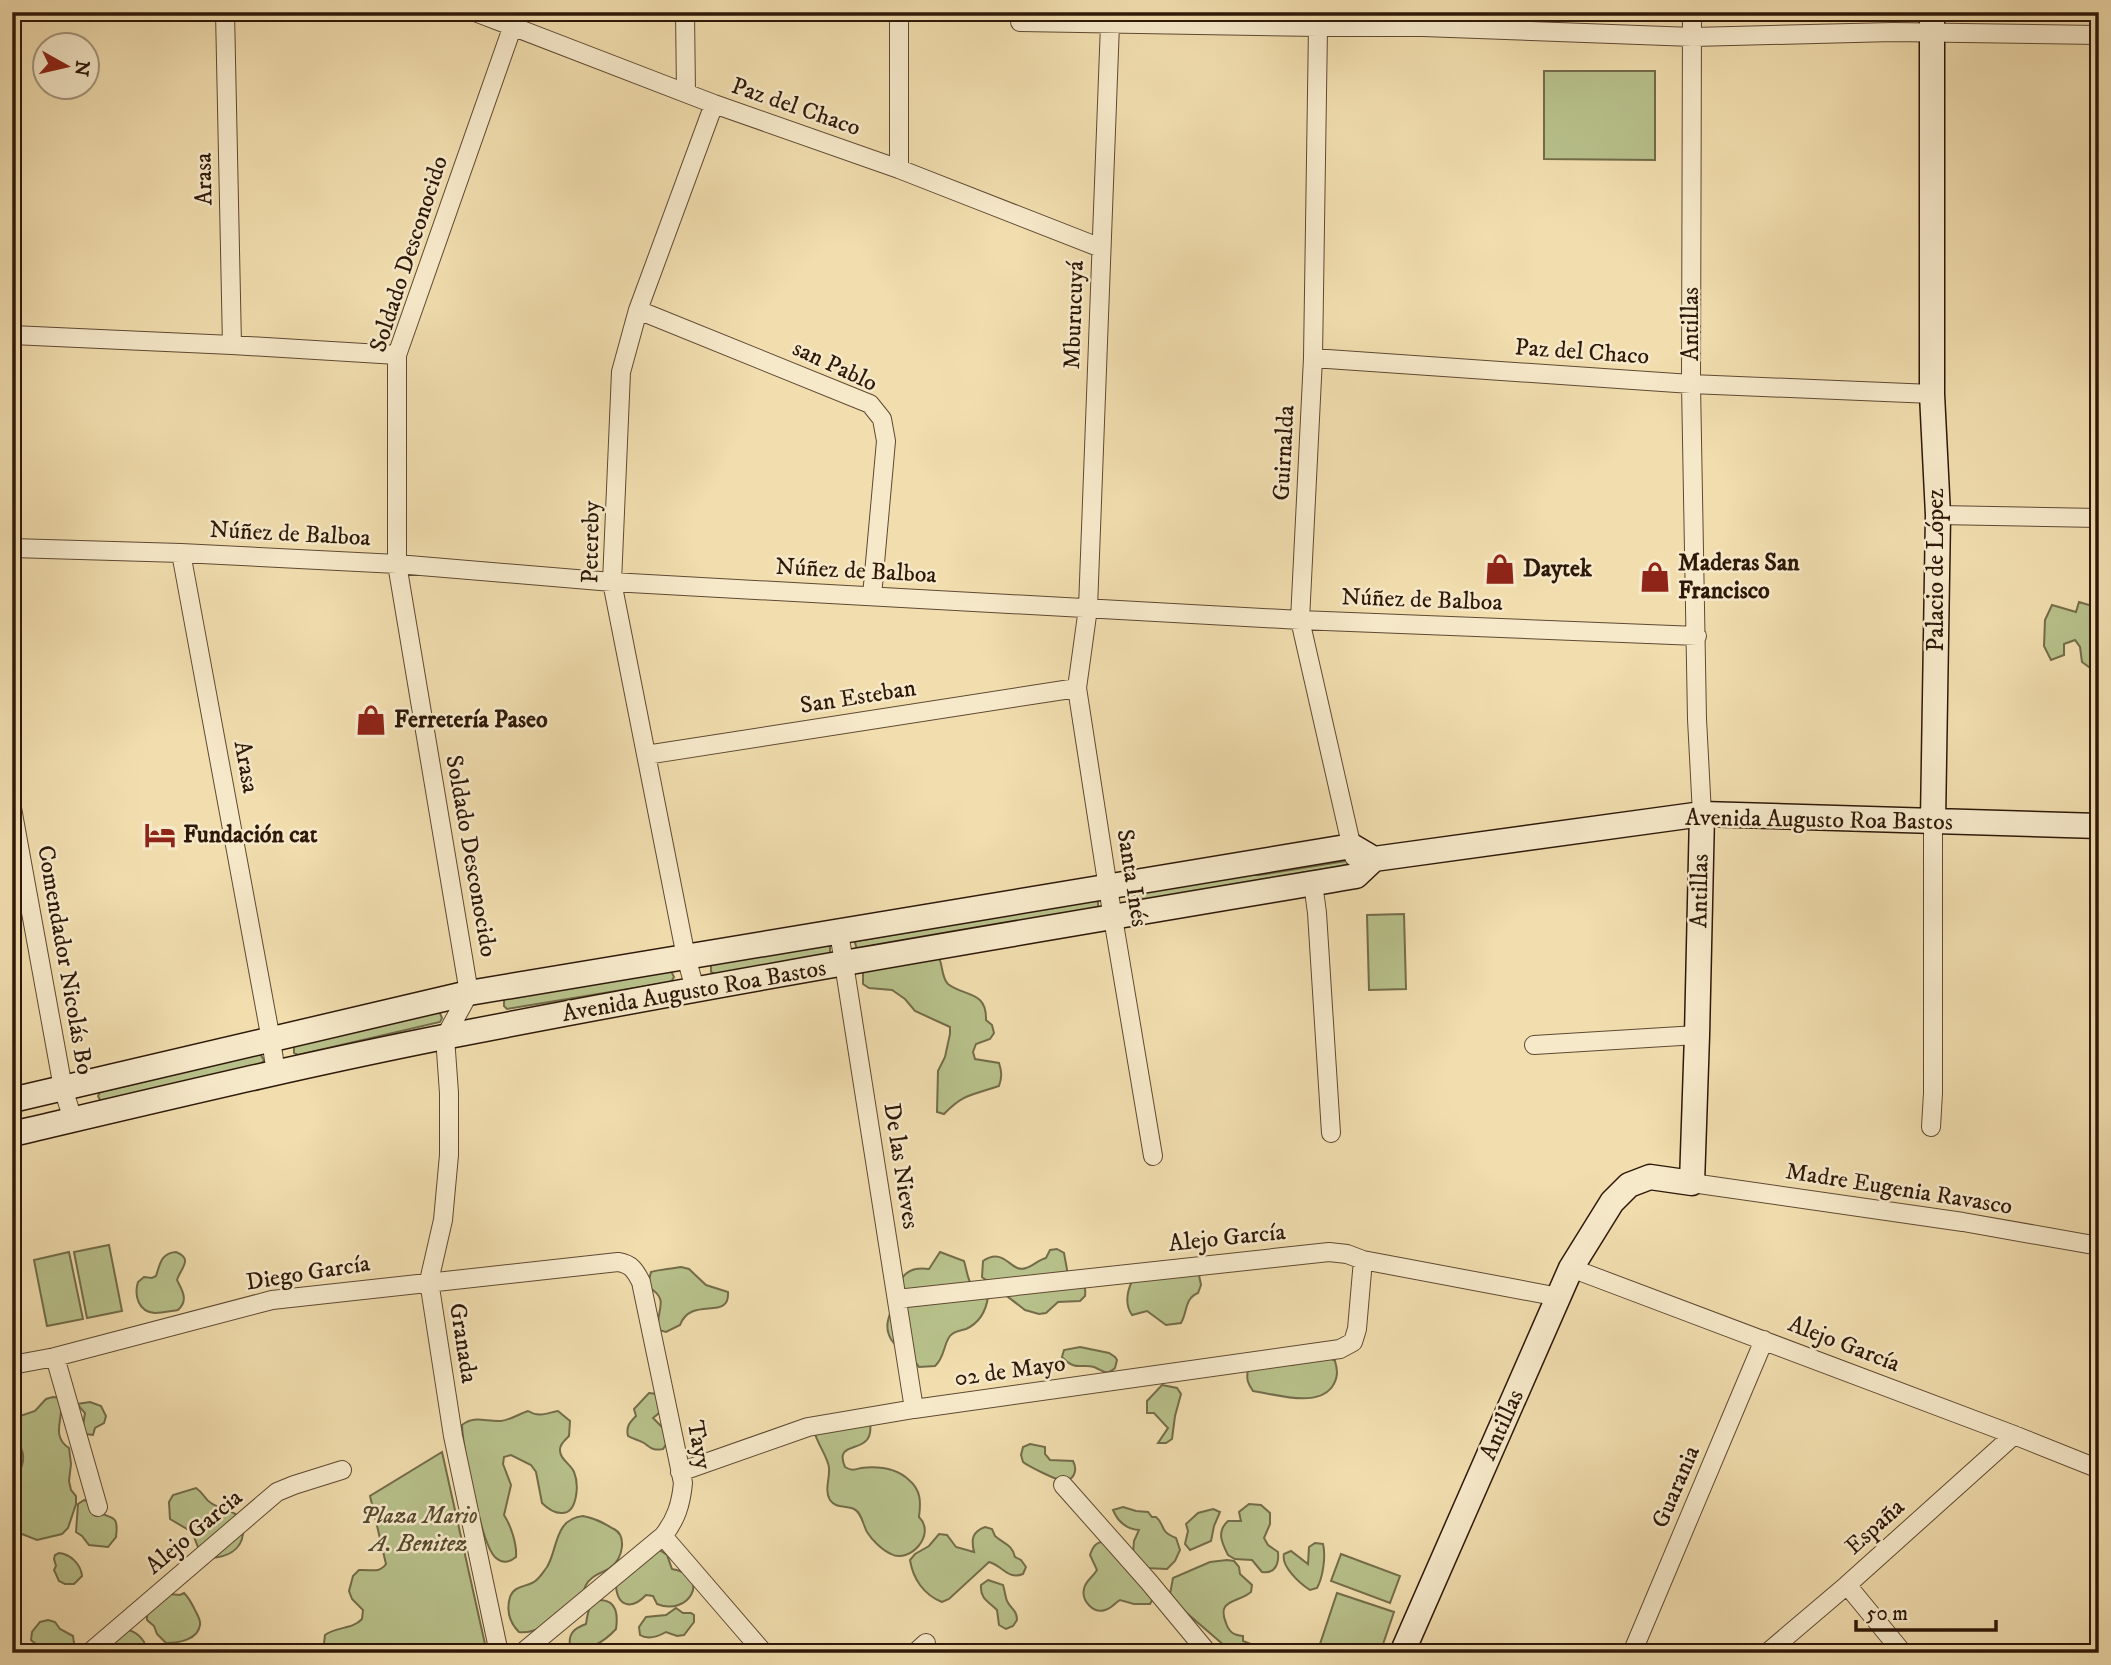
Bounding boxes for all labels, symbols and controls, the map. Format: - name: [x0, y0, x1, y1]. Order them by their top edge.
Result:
- north arrow: [32, 32, 102, 102]
- text: N: [69, 59, 94, 78]
- street label: Paz del Chaco: [727, 71, 865, 143]
- street label: Arasa: [189, 152, 219, 206]
- street label: Soldado Desconocido: [363, 152, 455, 356]
- street label: Mburucuyá: [1057, 259, 1091, 370]
- street label: Antillas: [1676, 287, 1706, 361]
- street label: Paz del Chaco: [1514, 332, 1650, 372]
- street label: san Pablo: [788, 333, 882, 399]
- street label: Guirnalda: [1267, 404, 1302, 502]
- street label: Palacio de López: [1921, 488, 1951, 652]
- street label: Petereby: [575, 500, 607, 584]
- street label: Núñez de Balboa: [209, 515, 372, 553]
- place label: Maderas San Francisco: [1678, 548, 1800, 606]
- street label: Núñez de Balboa: [775, 552, 938, 590]
- shop icon: Daytek: [1483, 552, 1517, 586]
- place label: Daytek: [1523, 554, 1593, 584]
- shop icon: Maderas San Francisco: [1638, 560, 1672, 594]
- street label: Núñez de Balboa: [1341, 582, 1504, 618]
- street label: San Esteban: [798, 673, 919, 721]
- shop icon: Ferretería Paseo: [354, 703, 388, 737]
- place label: Ferretería Paseo: [394, 705, 548, 735]
- street label: Arasa: [227, 738, 265, 796]
- street label: Soldado Desconocido: [438, 753, 504, 959]
- street label: Avenida Augusto Roa Bastos: [1685, 803, 1953, 837]
- hotel icon: Fundación cat: [143, 818, 177, 852]
- place label: Fundación cat: [183, 820, 318, 850]
- street label: Santa Inés: [1109, 827, 1155, 929]
- street label: Comendador Nicolás Bo: [30, 843, 100, 1077]
- street label: Antillas: [1684, 854, 1716, 928]
- street label: Avenida Augusto Roa Bastos: [560, 953, 828, 1029]
- street label: De las Nieves: [876, 1101, 926, 1231]
- street label: Madre Eugenia Ravasco: [1783, 1156, 2015, 1222]
- street label: Alejo García: [1167, 1217, 1288, 1259]
- street label: Diego García: [244, 1248, 373, 1298]
- street label: Granada: [442, 1301, 484, 1386]
- street label: Alejo García: [1784, 1309, 1905, 1379]
- street label: 02 de Mayo: [953, 1348, 1067, 1394]
- street label: Antillas: [1473, 1385, 1531, 1465]
- street label: Tayy: [680, 1418, 719, 1472]
- street label: Guarania: [1645, 1441, 1707, 1533]
- street label: Alejo Garcia: [139, 1482, 249, 1581]
- street label: España: [1839, 1492, 1912, 1562]
- park label: Plaza Mario A. Benitez: [360, 1501, 478, 1559]
- scale bar: [1856, 1588, 1996, 1632]
- text: 50 m: [1866, 1601, 1908, 1627]

